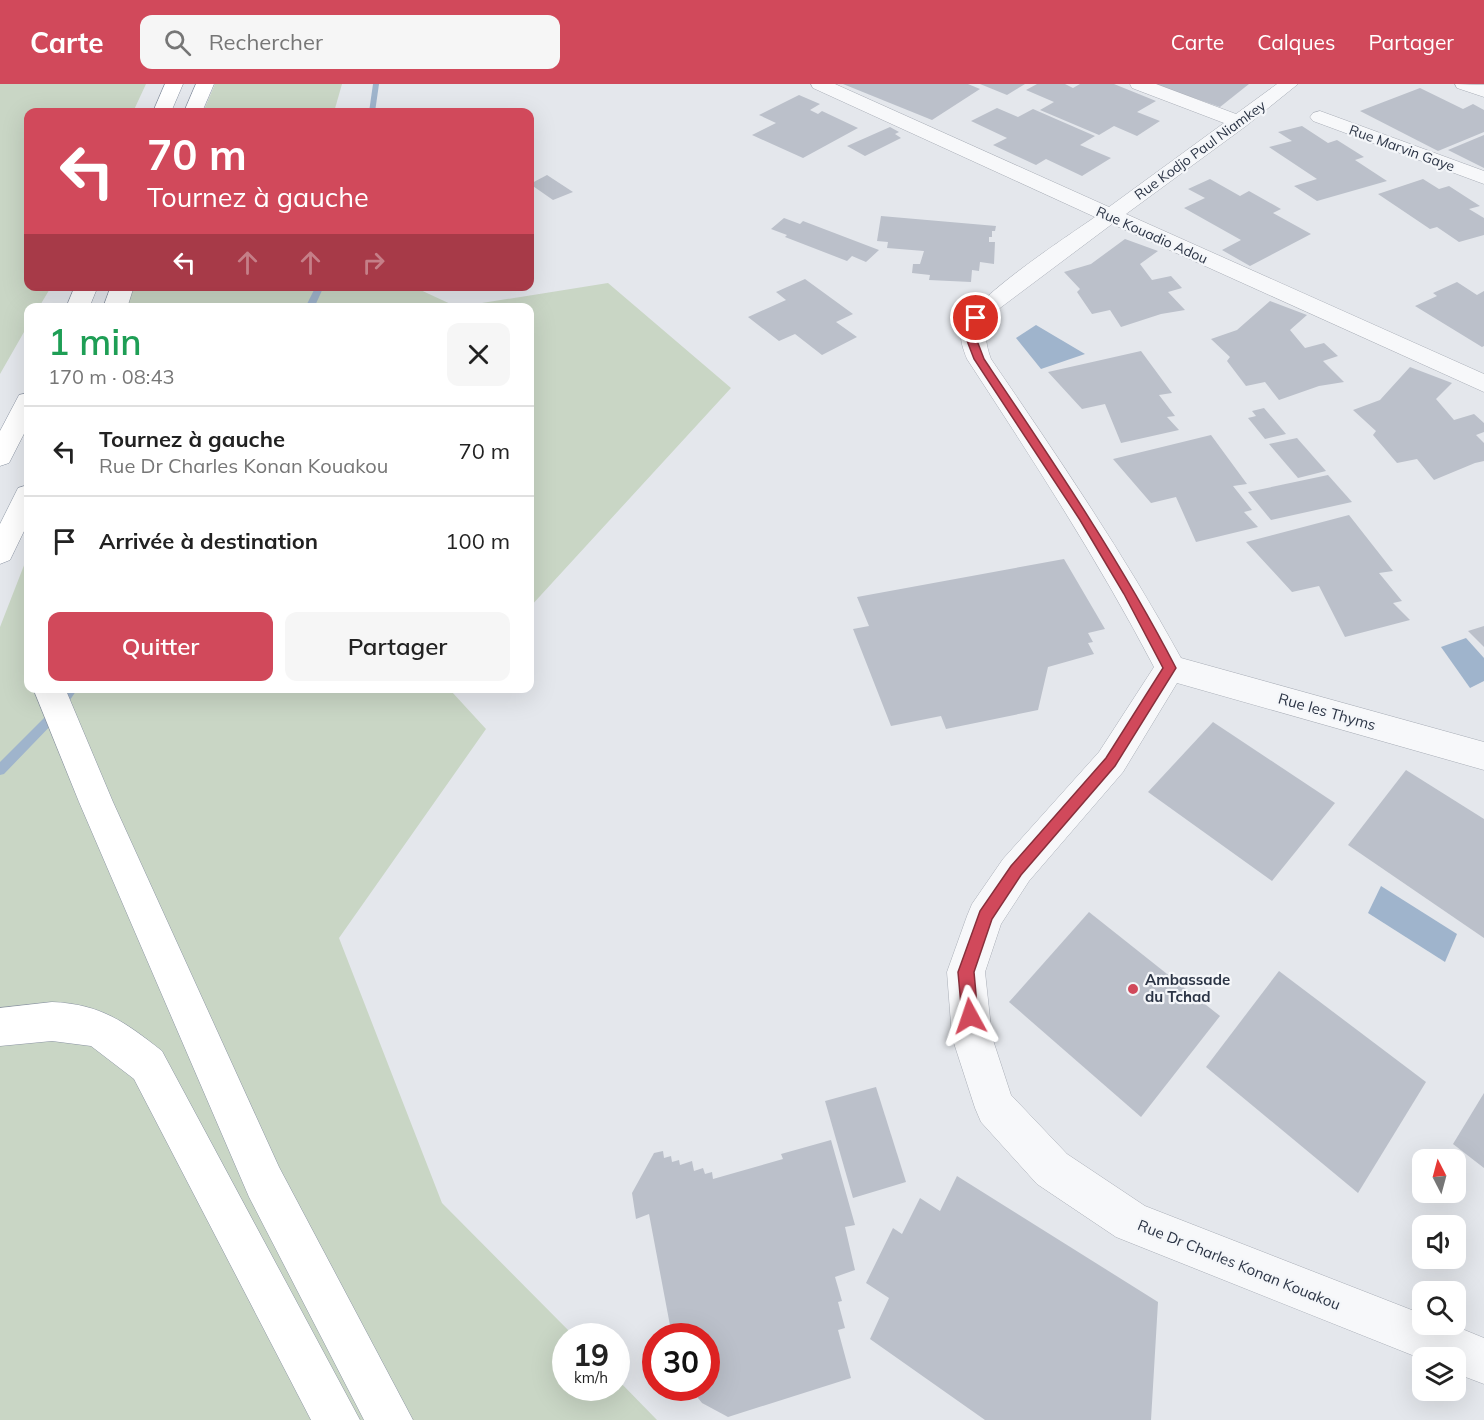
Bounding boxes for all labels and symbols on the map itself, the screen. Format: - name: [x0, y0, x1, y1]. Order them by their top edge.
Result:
- street label: Rue Kodjo Paul Niamkey: [1131, 96, 1270, 204]
- street label: Rue Marvin Gaye: [1347, 121, 1457, 175]
- street label: Rue Kouadio Adou: [1093, 202, 1211, 268]
- pin: [950, 292, 1001, 343]
- street label: Rue les Thyms: [1276, 689, 1378, 735]
- place label: Ambassade du Tchad: [1145, 970, 1230, 1006]
- marker: Ambassade du Tchad: [1126, 982, 1140, 996]
- position arrow: [938, 984, 1002, 1048]
- north arrow: [1412, 1149, 1466, 1203]
- street label: Rue Dr Charles Konan Kouakou: [1135, 1215, 1343, 1314]
- speed limit sign: 30: [642, 1323, 720, 1401]

